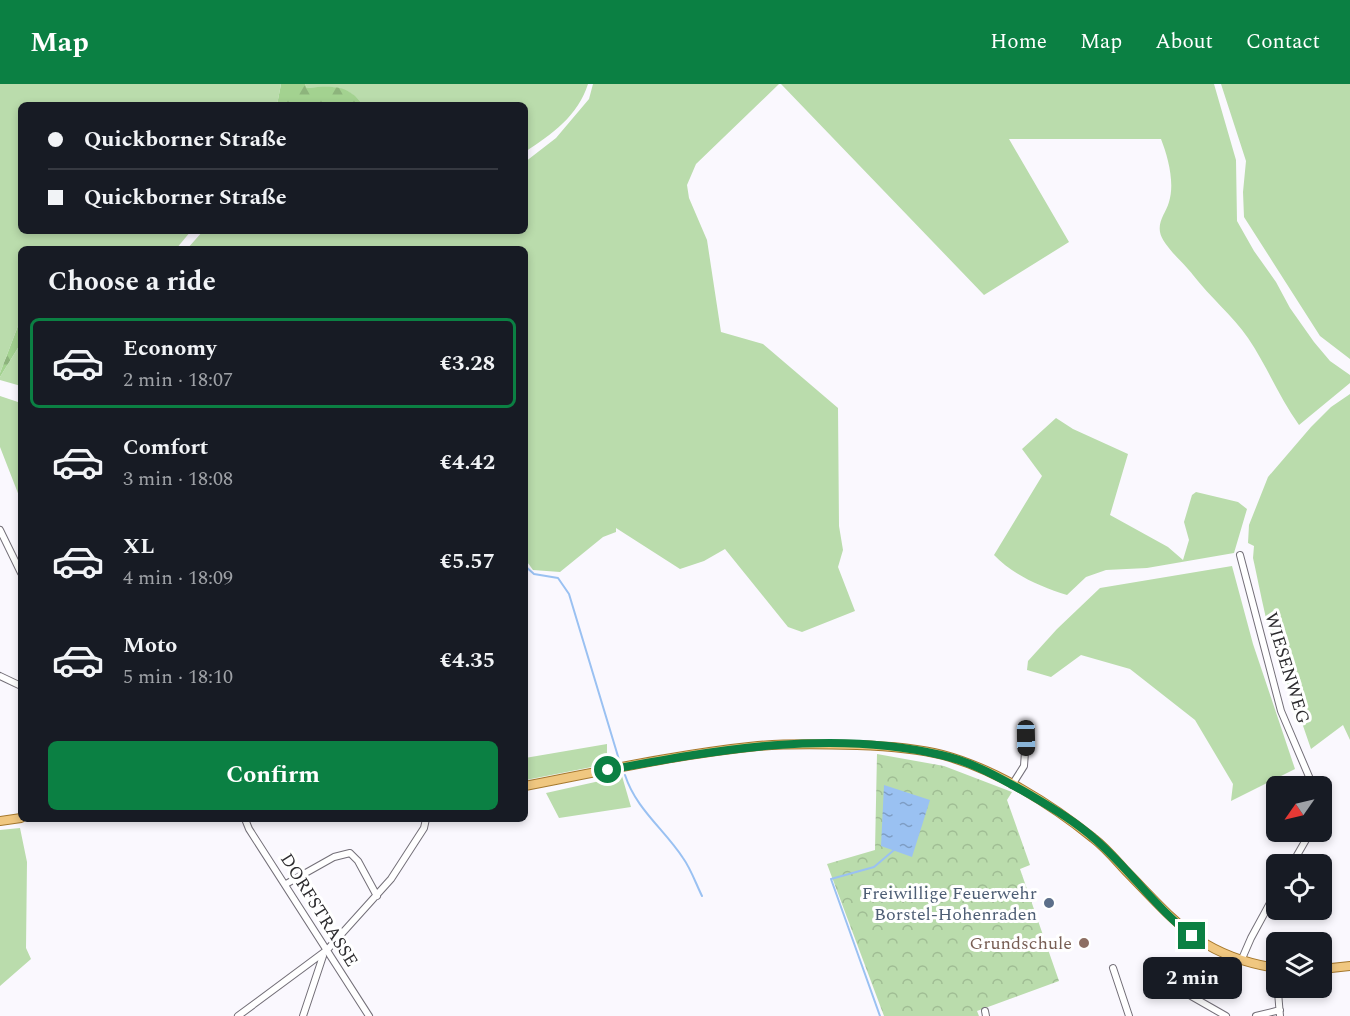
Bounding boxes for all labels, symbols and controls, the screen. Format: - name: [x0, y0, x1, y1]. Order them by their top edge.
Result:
- text: Map: [30, 21, 89, 64]
- text: Home: [990, 26, 1047, 58]
- text: Map: [1080, 26, 1122, 58]
- text: About: [1155, 26, 1213, 58]
- text: Contact: [1246, 26, 1320, 58]
- text: Quickborner Straße: [84, 123, 287, 156]
- text: Quickborner Straße: [84, 181, 287, 214]
- text: Choose a ride: [48, 261, 216, 303]
- text: Economy: [123, 332, 216, 365]
- icon: car: [51, 336, 105, 390]
- text: €3.28: [440, 347, 495, 380]
- text: 2 min · 18:07: [123, 365, 233, 395]
- text: Comfort: [123, 431, 208, 464]
- icon: car: [51, 435, 105, 489]
- text: €4.42: [440, 446, 495, 479]
- text: 3 min · 18:08: [123, 464, 233, 494]
- text: XL: [123, 530, 154, 563]
- icon: car: [51, 534, 105, 588]
- text: €5.57: [440, 545, 495, 578]
- text: 4 min · 18:09: [123, 563, 233, 593]
- street label: WIESENWEG: [1257, 609, 1317, 727]
- text: Moto: [123, 629, 177, 662]
- icon: car: [51, 633, 105, 687]
- text: €4.35: [440, 644, 495, 677]
- text: 5 min · 18:10: [123, 662, 233, 692]
- car: [1017, 720, 1035, 756]
- button: Confirm: [48, 741, 498, 810]
- route start: [594, 756, 621, 783]
- north arrow: [1266, 776, 1332, 842]
- map controls: [1266, 776, 1332, 998]
- street label: DORFSTRASSE: [273, 848, 365, 972]
- button: locate: [1266, 854, 1332, 920]
- place label: Freiwillige Feuerwehr Borstel-Hohenraden: [862, 880, 1037, 928]
- marker: Freiwillige Feuerwehr Borstel-Hohenraden: [1042, 896, 1056, 910]
- route end: [1178, 922, 1205, 949]
- place label: Grundschule: [969, 930, 1072, 957]
- button: layers: [1266, 932, 1332, 998]
- marker: Grundschule: [1077, 936, 1091, 950]
- callout: 2 min: [1142, 957, 1242, 999]
- text: 2 min: [1166, 963, 1219, 993]

